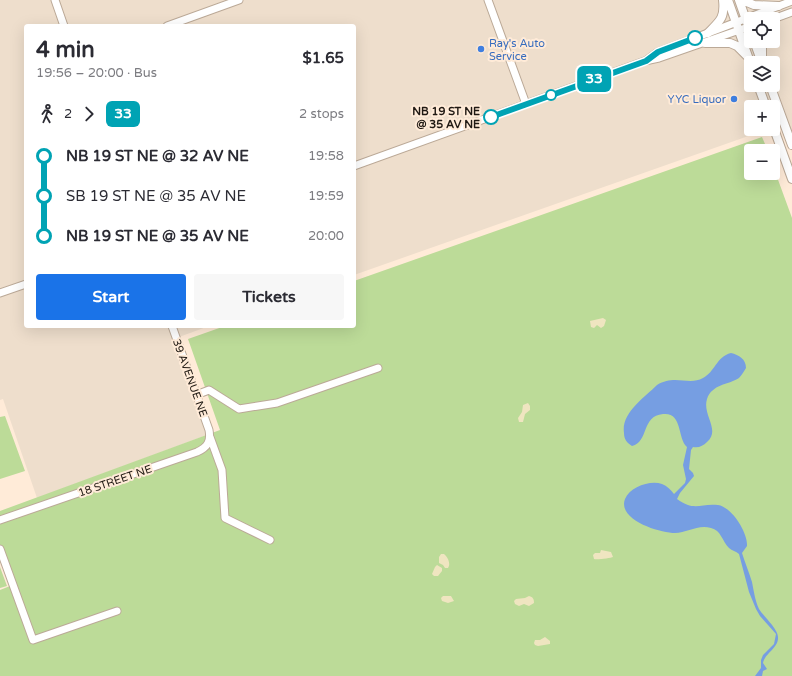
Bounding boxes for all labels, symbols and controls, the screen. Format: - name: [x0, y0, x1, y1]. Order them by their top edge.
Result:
- map controls: [744, 12, 780, 180]
- button: locate: [744, 12, 780, 48]
- unlabelled marker: [687, 30, 703, 46]
- text: 4 min: [36, 37, 95, 63]
- place label: Ray's Auto Service: [489, 37, 545, 63]
- marker: Ray's Auto Service: [476, 44, 486, 54]
- text: $1.65: [303, 49, 344, 67]
- button: layers: [744, 56, 780, 92]
- text: 19:56 – 20:00 · Bus: [36, 65, 157, 81]
- line badge: 33: [576, 66, 612, 92]
- text: 33: [585, 70, 603, 87]
- unlabelled marker: [545, 89, 557, 101]
- place label: YYC Liquor: [668, 93, 727, 106]
- marker: YYC Liquor: [729, 94, 739, 104]
- button: +: [744, 100, 780, 136]
- icon: walk: [36, 103, 58, 125]
- icon: forward: [78, 103, 100, 125]
- text: 33: [114, 105, 132, 122]
- place label: NB 19 ST NE @ 35 AV NE: [412, 105, 480, 131]
- text: 2: [64, 106, 72, 122]
- text: 2 stops: [299, 106, 344, 122]
- marker: NB 19 ST NE @ 35 AV NE: [483, 109, 499, 125]
- button: −: [744, 144, 780, 180]
- text: NB 19 ST NE @ 32 AV NE: [66, 147, 249, 165]
- text: 19:58: [308, 148, 344, 164]
- text: SB 19 ST NE @ 35 AV NE: [66, 187, 246, 205]
- text: 19:59: [308, 188, 344, 204]
- text: NB 19 ST NE @ 35 AV NE: [66, 227, 249, 245]
- text: 20:00: [308, 228, 344, 244]
- button: Start: [36, 274, 186, 320]
- button: Tickets: [194, 274, 344, 320]
- street label: 39 AVENUE NE: [170, 337, 210, 419]
- street label: 18 STREET NE: [76, 462, 154, 500]

